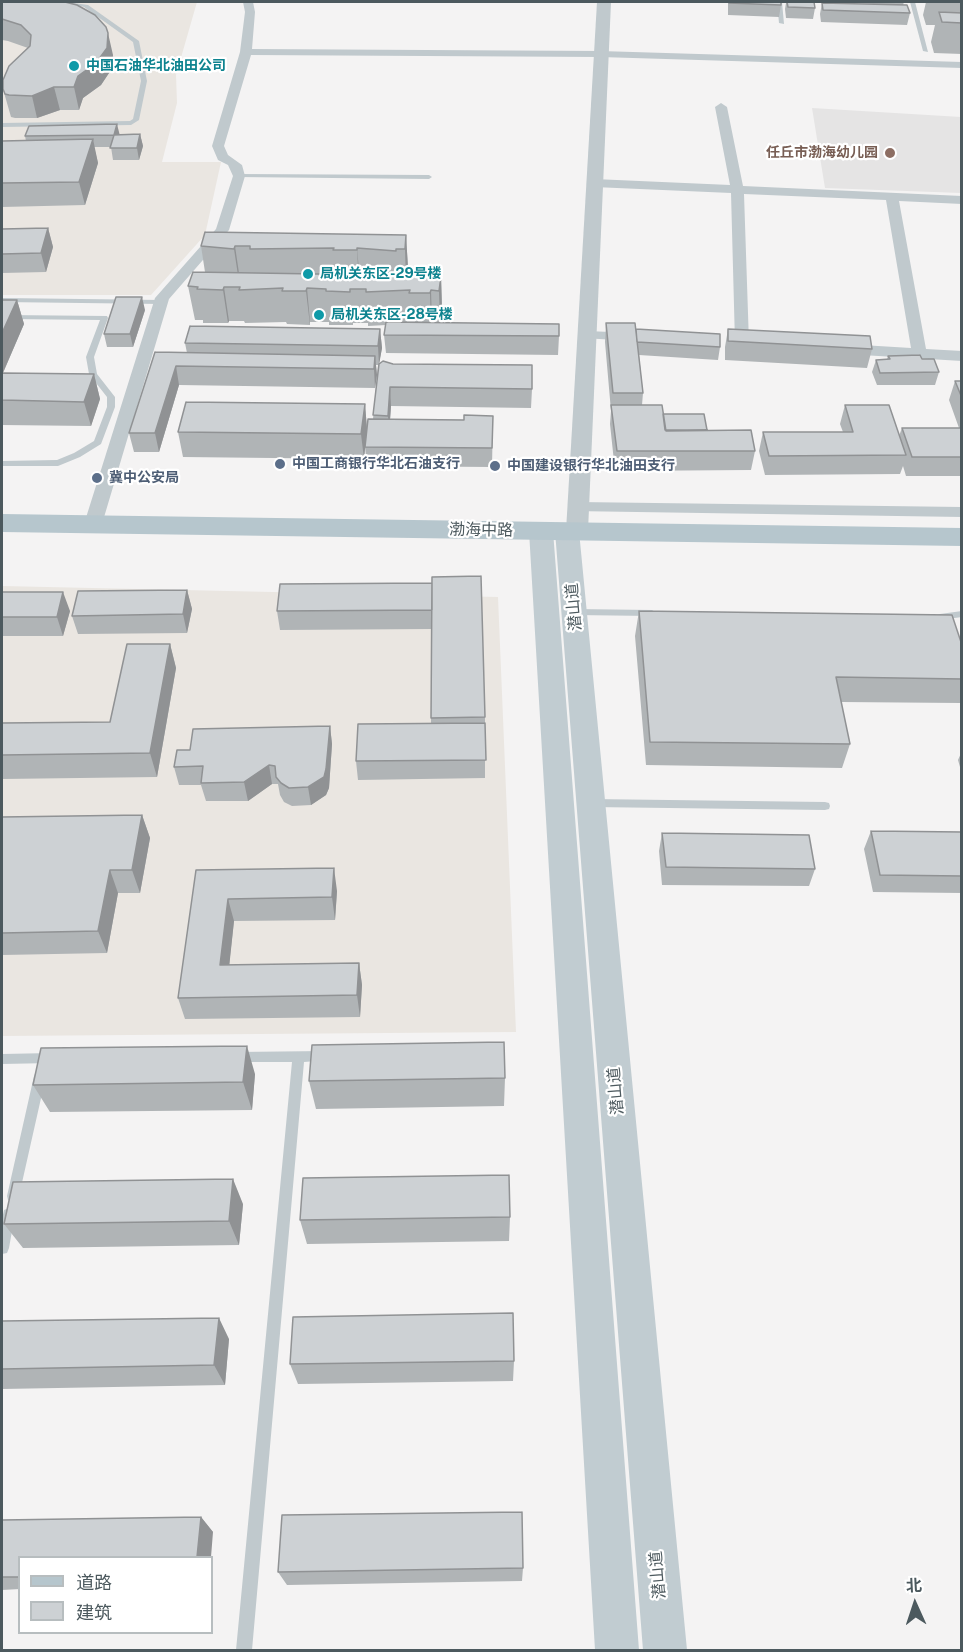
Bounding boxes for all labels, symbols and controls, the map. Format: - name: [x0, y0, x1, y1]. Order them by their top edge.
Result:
- place label: 中国石油华北油田公司: [86, 58, 226, 74]
- marker: 中国石油华北油田公司: [67, 59, 81, 73]
- place label: 任丘市渤海幼儿园: [766, 145, 878, 161]
- marker: 任丘市渤海幼儿园: [883, 146, 897, 160]
- place label: 局机关东区-29号楼: [320, 266, 442, 282]
- marker: 局机关东区-29号楼: [301, 267, 315, 281]
- place label: 局机关东区-28号楼: [331, 307, 453, 323]
- marker: 局机关东区-28号楼: [312, 308, 326, 322]
- place label: 中国工商银行华北石油支行: [292, 456, 460, 472]
- marker: 中国工商银行华北石油支行: [273, 457, 287, 471]
- place label: 中国建设银行华北油田支行: [507, 458, 675, 474]
- marker: 中国建设银行华北油田支行: [488, 459, 502, 473]
- place label: 冀中公安局: [109, 470, 179, 486]
- marker: 冀中公安局: [90, 471, 104, 485]
- street label: 渤海中路: [449, 520, 513, 540]
- street label: 潜山道: [562, 582, 586, 632]
- street label: 潜山道: [604, 1066, 628, 1116]
- street label: 潜山道: [646, 1550, 670, 1600]
- legend: [18, 1556, 213, 1634]
- text: 道路: [76, 1572, 112, 1593]
- north arrow: [885, 1574, 945, 1634]
- text: 北: [906, 1576, 923, 1595]
- text: 建筑: [76, 1602, 112, 1623]

